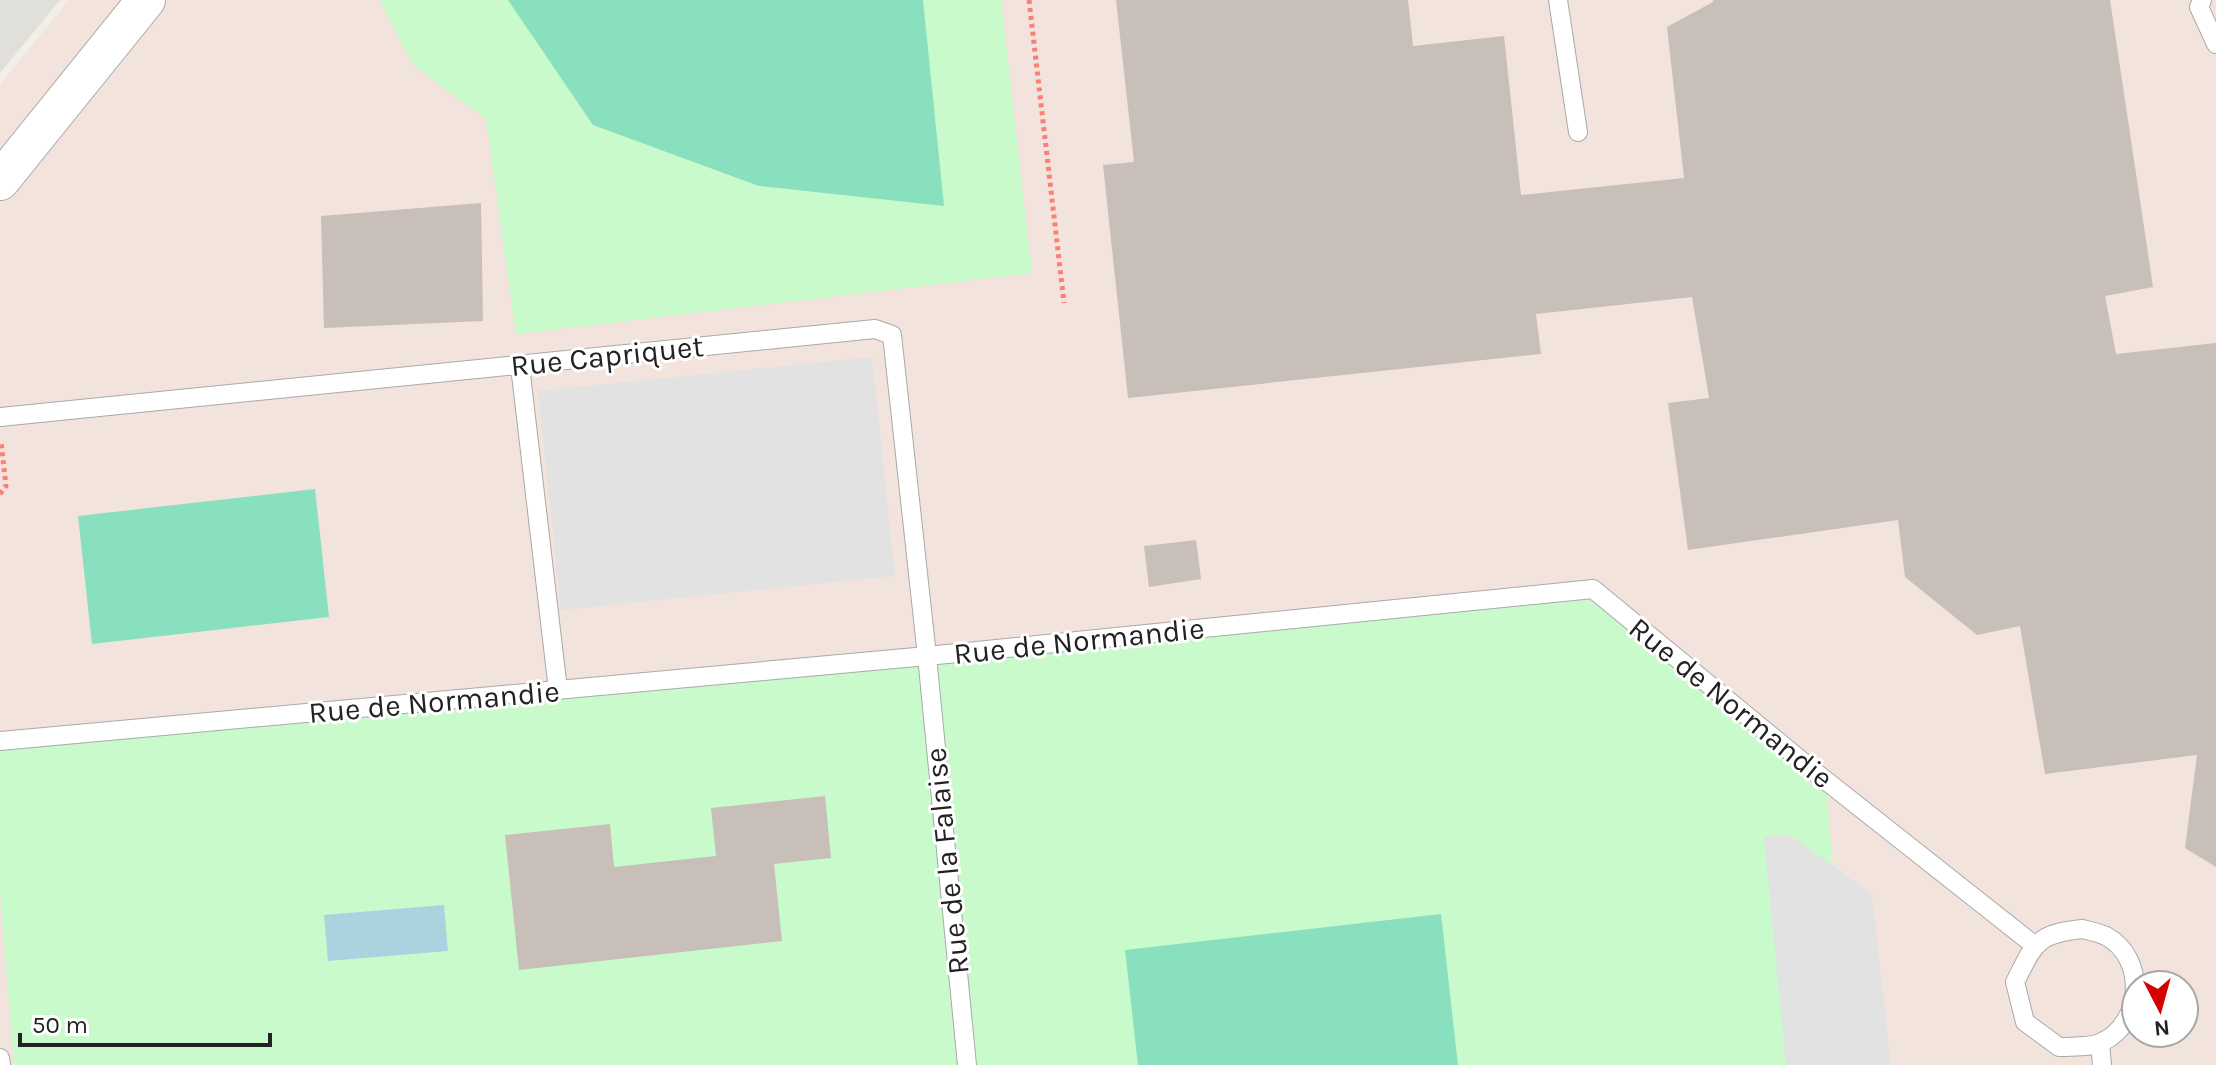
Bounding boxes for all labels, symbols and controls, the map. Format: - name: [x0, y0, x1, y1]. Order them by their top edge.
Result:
- street label: Rue Capriquet: [509, 328, 705, 384]
- street label: Rue de Normandie: [952, 610, 1206, 672]
- street label: Rue de Normandie: [1622, 610, 1840, 796]
- street label: Rue de Normandie: [307, 673, 561, 731]
- street label: Rue de la Falaise: [917, 746, 977, 976]
- north arrow: [2120, 969, 2200, 1049]
- scale bar: [20, 997, 270, 1047]
- text: 50 m: [32, 1011, 88, 1039]
- text: N: [2153, 1014, 2171, 1042]

